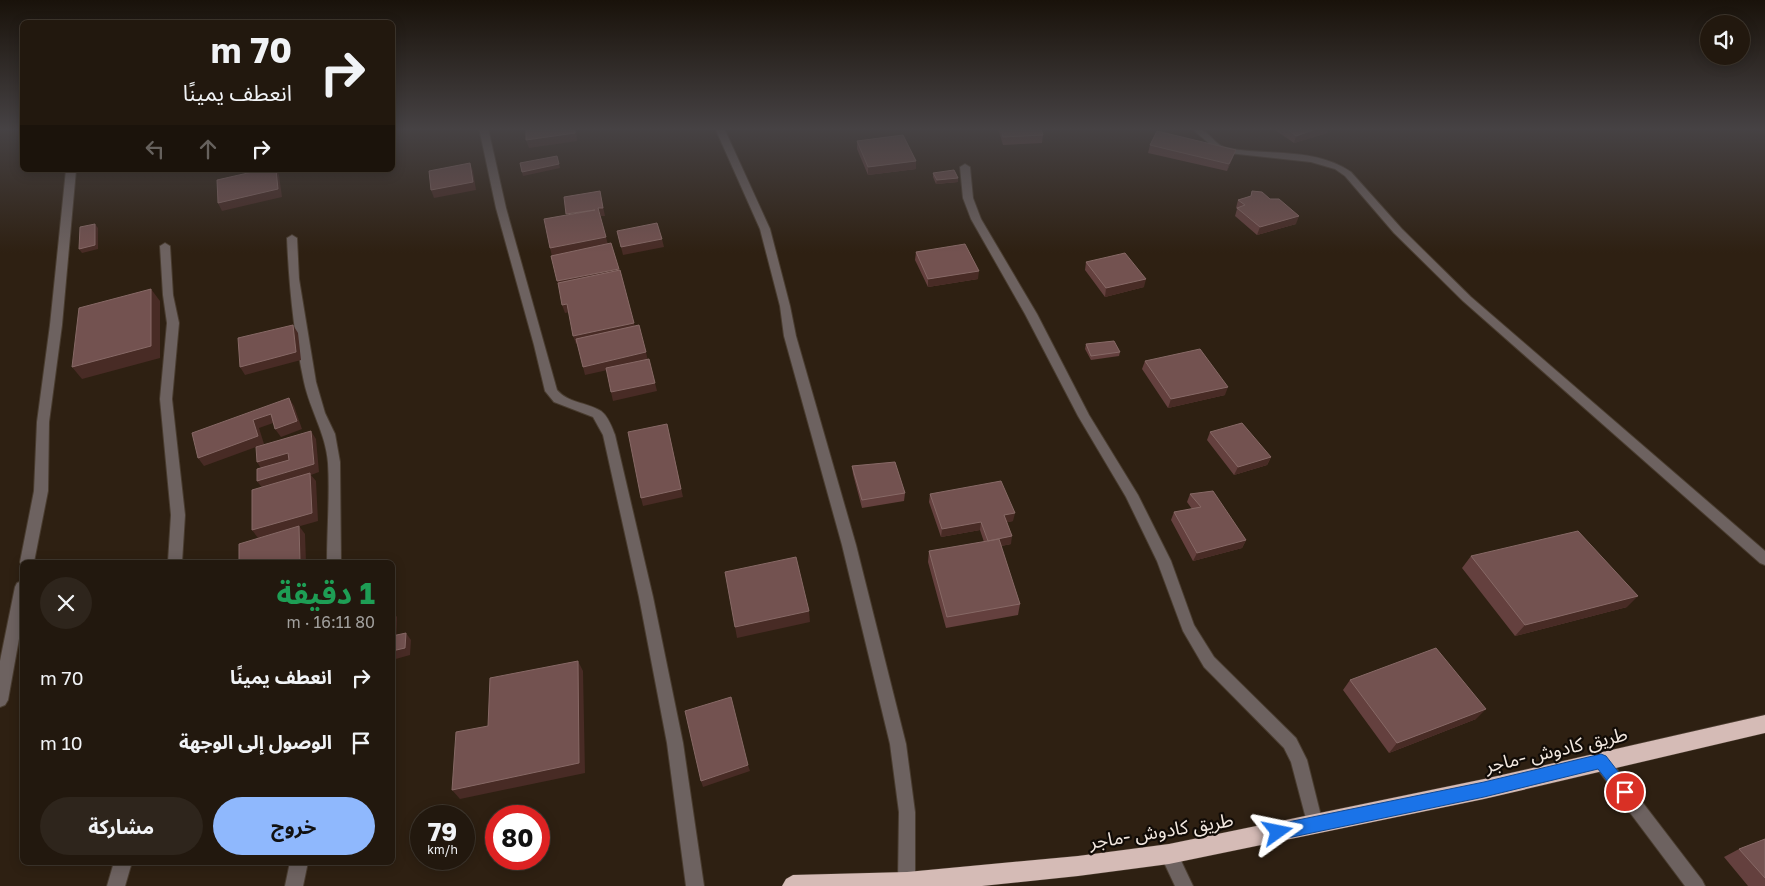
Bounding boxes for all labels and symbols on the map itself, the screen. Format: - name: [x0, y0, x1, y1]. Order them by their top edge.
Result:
- street label: طريق كادوش -ماجر: [1481, 721, 1630, 778]
- pin: [1604, 771, 1646, 813]
- speed limit sign: 80: [485, 805, 550, 870]
- position arrow: [1251, 805, 1303, 857]
- street label: طريق كادوش -ماجر: [1086, 807, 1235, 854]

